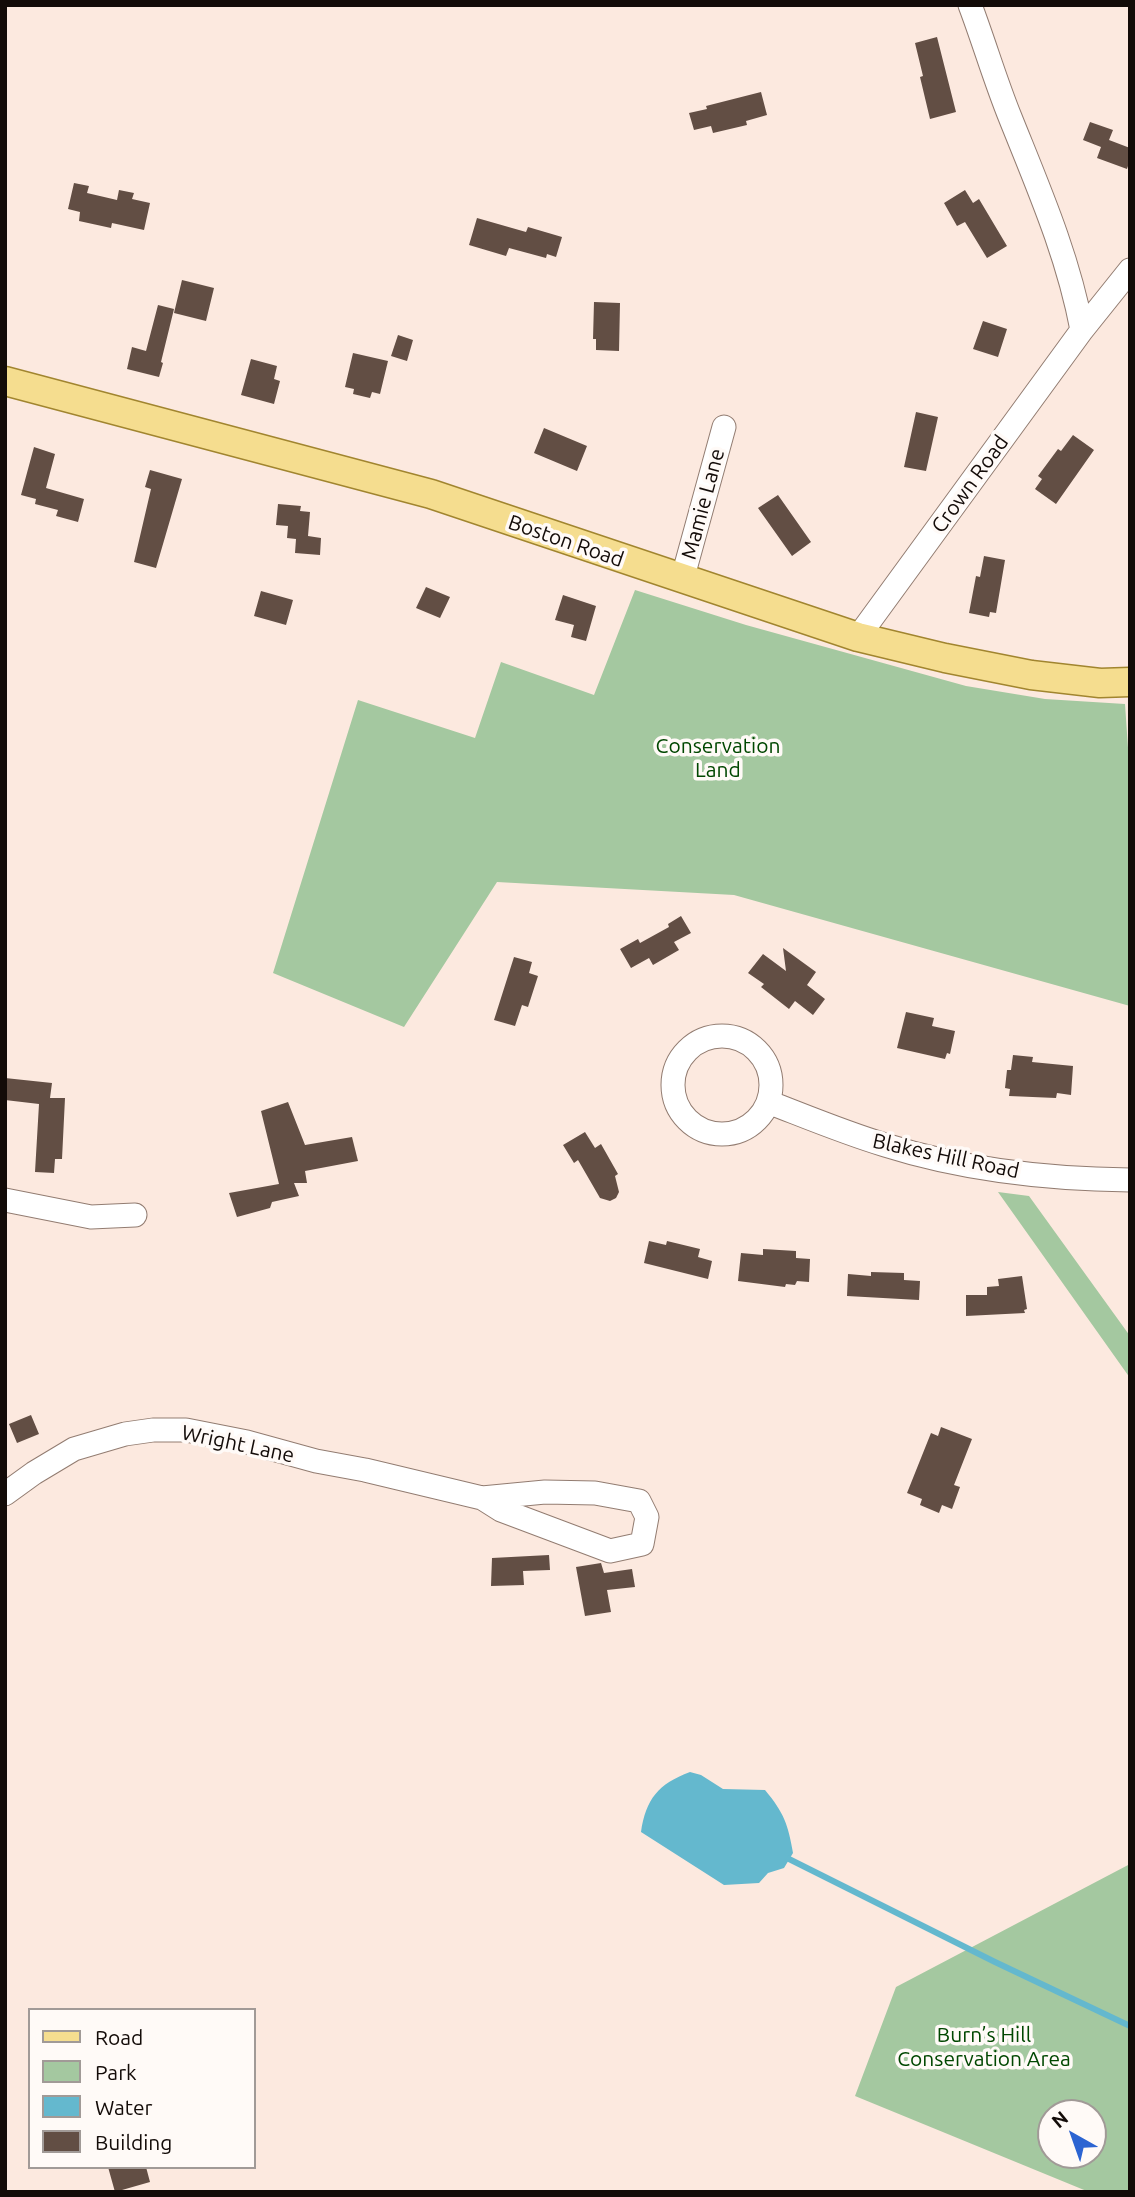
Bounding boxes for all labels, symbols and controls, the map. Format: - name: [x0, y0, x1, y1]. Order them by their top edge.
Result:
- street label: Crown Road: [926, 430, 1014, 538]
- street label: Mamie Lane: [676, 446, 730, 562]
- street label: Boston Road: [505, 509, 627, 573]
- park label: Conservation Land: [656, 733, 780, 783]
- street label: Blakes Hill Road: [870, 1128, 1022, 1184]
- street label: Wright Lane: [179, 1420, 297, 1468]
- legend: [28, 2008, 256, 2169]
- park label: Burn’s Hill Conservation Area: [897, 2022, 1071, 2072]
- text: Road: [95, 2025, 143, 2049]
- text: Park: [95, 2060, 137, 2084]
- text: Water: [95, 2095, 153, 2119]
- north arrow: [1037, 2099, 1107, 2169]
- text: N: [1047, 2106, 1072, 2132]
- text: Building: [95, 2130, 172, 2154]

